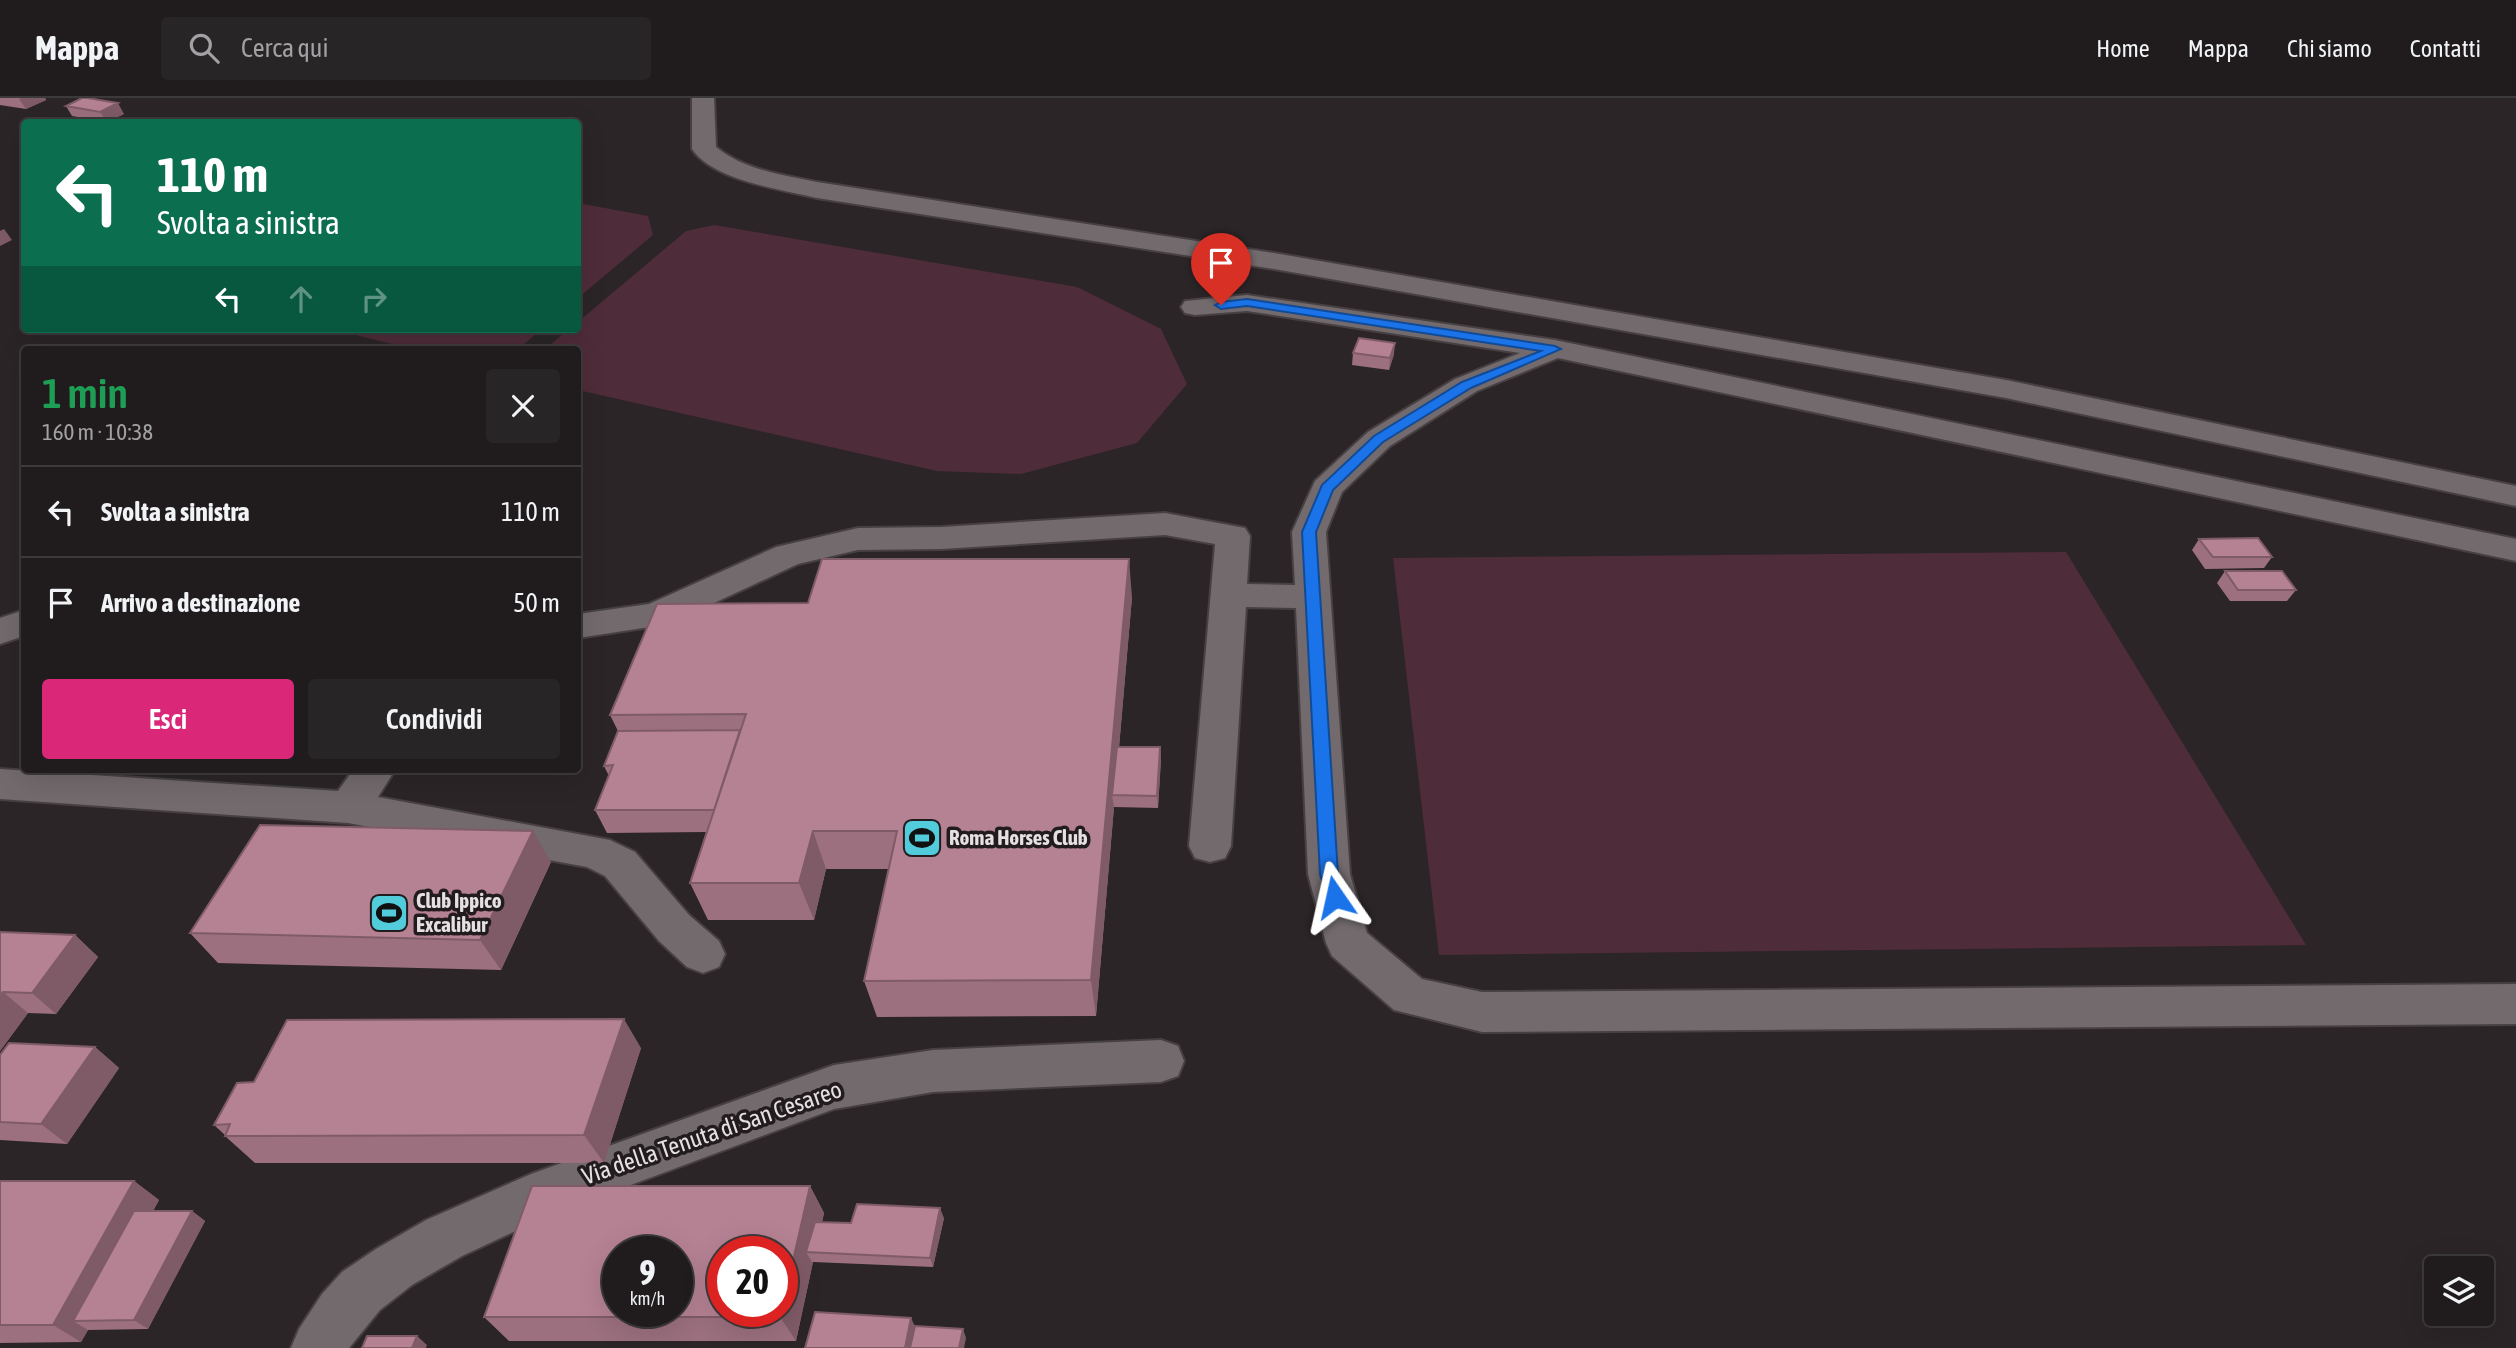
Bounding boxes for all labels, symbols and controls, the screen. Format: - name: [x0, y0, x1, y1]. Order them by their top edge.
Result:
- search box: [161, 17, 651, 80]
- text: Mappa: [35, 29, 119, 67]
- icon: search: [185, 29, 223, 67]
- text: Cerca qui: [241, 33, 328, 63]
- text: Home: [2096, 35, 2150, 62]
- text: Mappa: [2188, 35, 2249, 62]
- text: Chi siamo: [2287, 35, 2372, 62]
- text: Contatti: [2410, 35, 2481, 62]
- text: 110 m: [157, 146, 268, 202]
- icon: left: [42, 147, 133, 238]
- text: Svolta a sinistra: [157, 204, 340, 241]
- pin: [1191, 233, 1251, 305]
- icon: arrive: [1202, 244, 1240, 282]
- icon: left: [209, 280, 247, 318]
- icon: ahead: [282, 280, 320, 318]
- icon: right: [355, 280, 393, 318]
- text: 1 min: [42, 369, 128, 417]
- button: close: [486, 369, 560, 443]
- text: 160 m · 10:38: [42, 419, 153, 445]
- icon: left: [42, 493, 80, 531]
- text: Svolta a sinistra: [101, 497, 250, 527]
- text: 110 m: [501, 497, 560, 527]
- icon: arrive: [42, 584, 80, 622]
- text: Arrivo a destinazione: [101, 588, 300, 618]
- text: 50 m: [513, 588, 560, 618]
- button: Esci: [42, 679, 294, 759]
- button: Condividi: [308, 679, 560, 759]
- sports icon: Roma Horses Club: [901, 817, 943, 859]
- place label: Roma Horses Club: [949, 825, 1088, 849]
- position arrow: [1298, 860, 1372, 934]
- place label: Club Ippico Excalibur: [416, 888, 502, 936]
- sports icon: Club Ippico Excalibur: [368, 892, 410, 934]
- street label: Via della Tenuta di San Cesareo: [579, 1075, 845, 1190]
- speed limit sign: 20: [707, 1236, 798, 1327]
- text: 9: [639, 1252, 656, 1292]
- map controls: [2424, 1256, 2494, 1326]
- button: layers: [2424, 1256, 2494, 1326]
- text: km/h: [630, 1288, 665, 1309]

